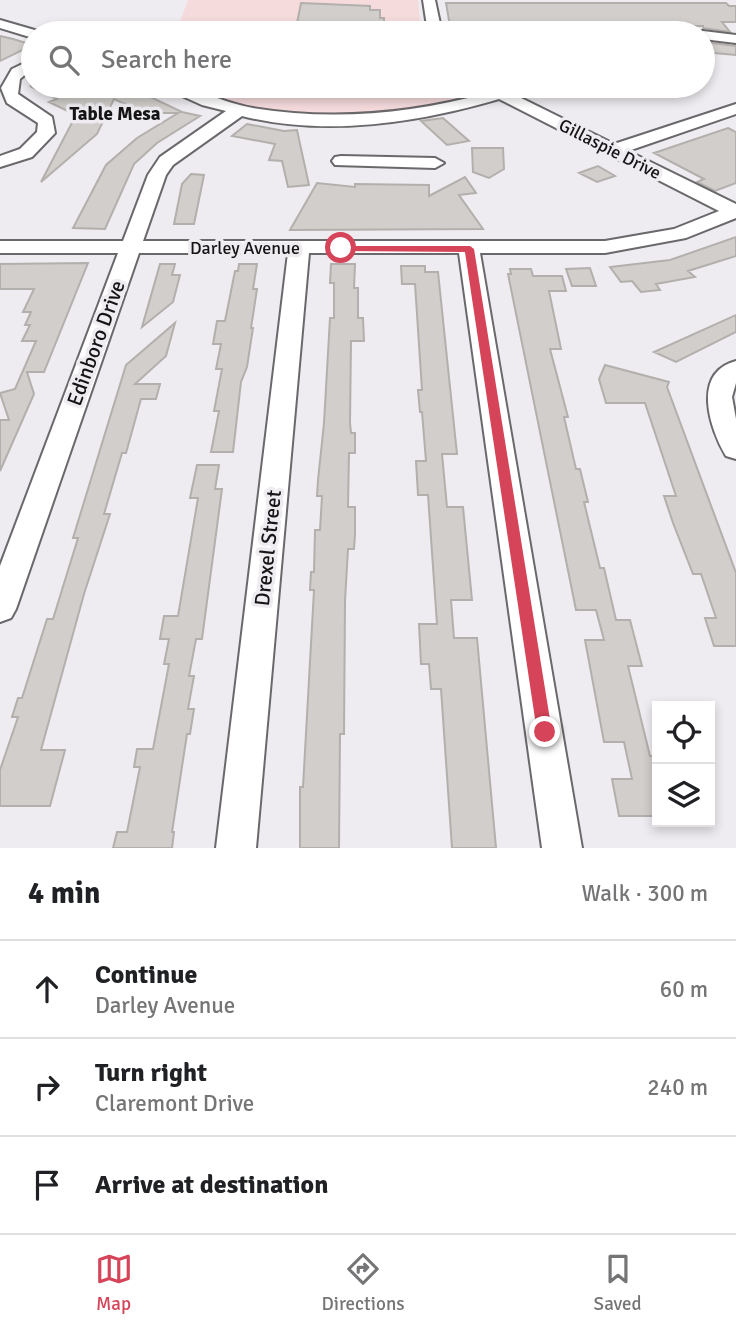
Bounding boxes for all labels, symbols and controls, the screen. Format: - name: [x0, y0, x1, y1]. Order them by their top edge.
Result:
- search box: [21, 21, 715, 98]
- icon: search: [45, 41, 83, 79]
- text: Search here: [101, 44, 232, 76]
- district label: Table Mesa: [69, 102, 161, 126]
- street label: Gillaspie Drive: [555, 114, 665, 184]
- route start: [325, 232, 356, 263]
- street label: Darley Avenue: [190, 237, 300, 259]
- street label: Edinboro Drive: [61, 277, 131, 409]
- street label: Drexel Street: [249, 489, 287, 607]
- map controls: [652, 701, 715, 827]
- button: locate: [652, 701, 715, 764]
- route end: [529, 716, 560, 747]
- button: layers: [652, 764, 715, 827]
- text: 4 min: [28, 875, 100, 912]
- text: Walk · 300 m: [582, 879, 708, 908]
- text: Continue: [95, 959, 197, 991]
- icon: ahead: [28, 970, 66, 1008]
- text: 60 m: [660, 975, 708, 1004]
- text: Darley Avenue: [95, 991, 235, 1020]
- text: Turn right: [95, 1057, 207, 1089]
- icon: right: [28, 1068, 66, 1106]
- text: 240 m: [647, 1073, 708, 1102]
- text: Claremont Drive: [95, 1089, 254, 1118]
- icon: arrive: [28, 1166, 66, 1204]
- text: Arrive at destination: [95, 1169, 328, 1201]
- tab: Map: [95, 1250, 133, 1316]
- tab: Directions: [322, 1250, 405, 1316]
- tab: Saved: [594, 1250, 641, 1316]

